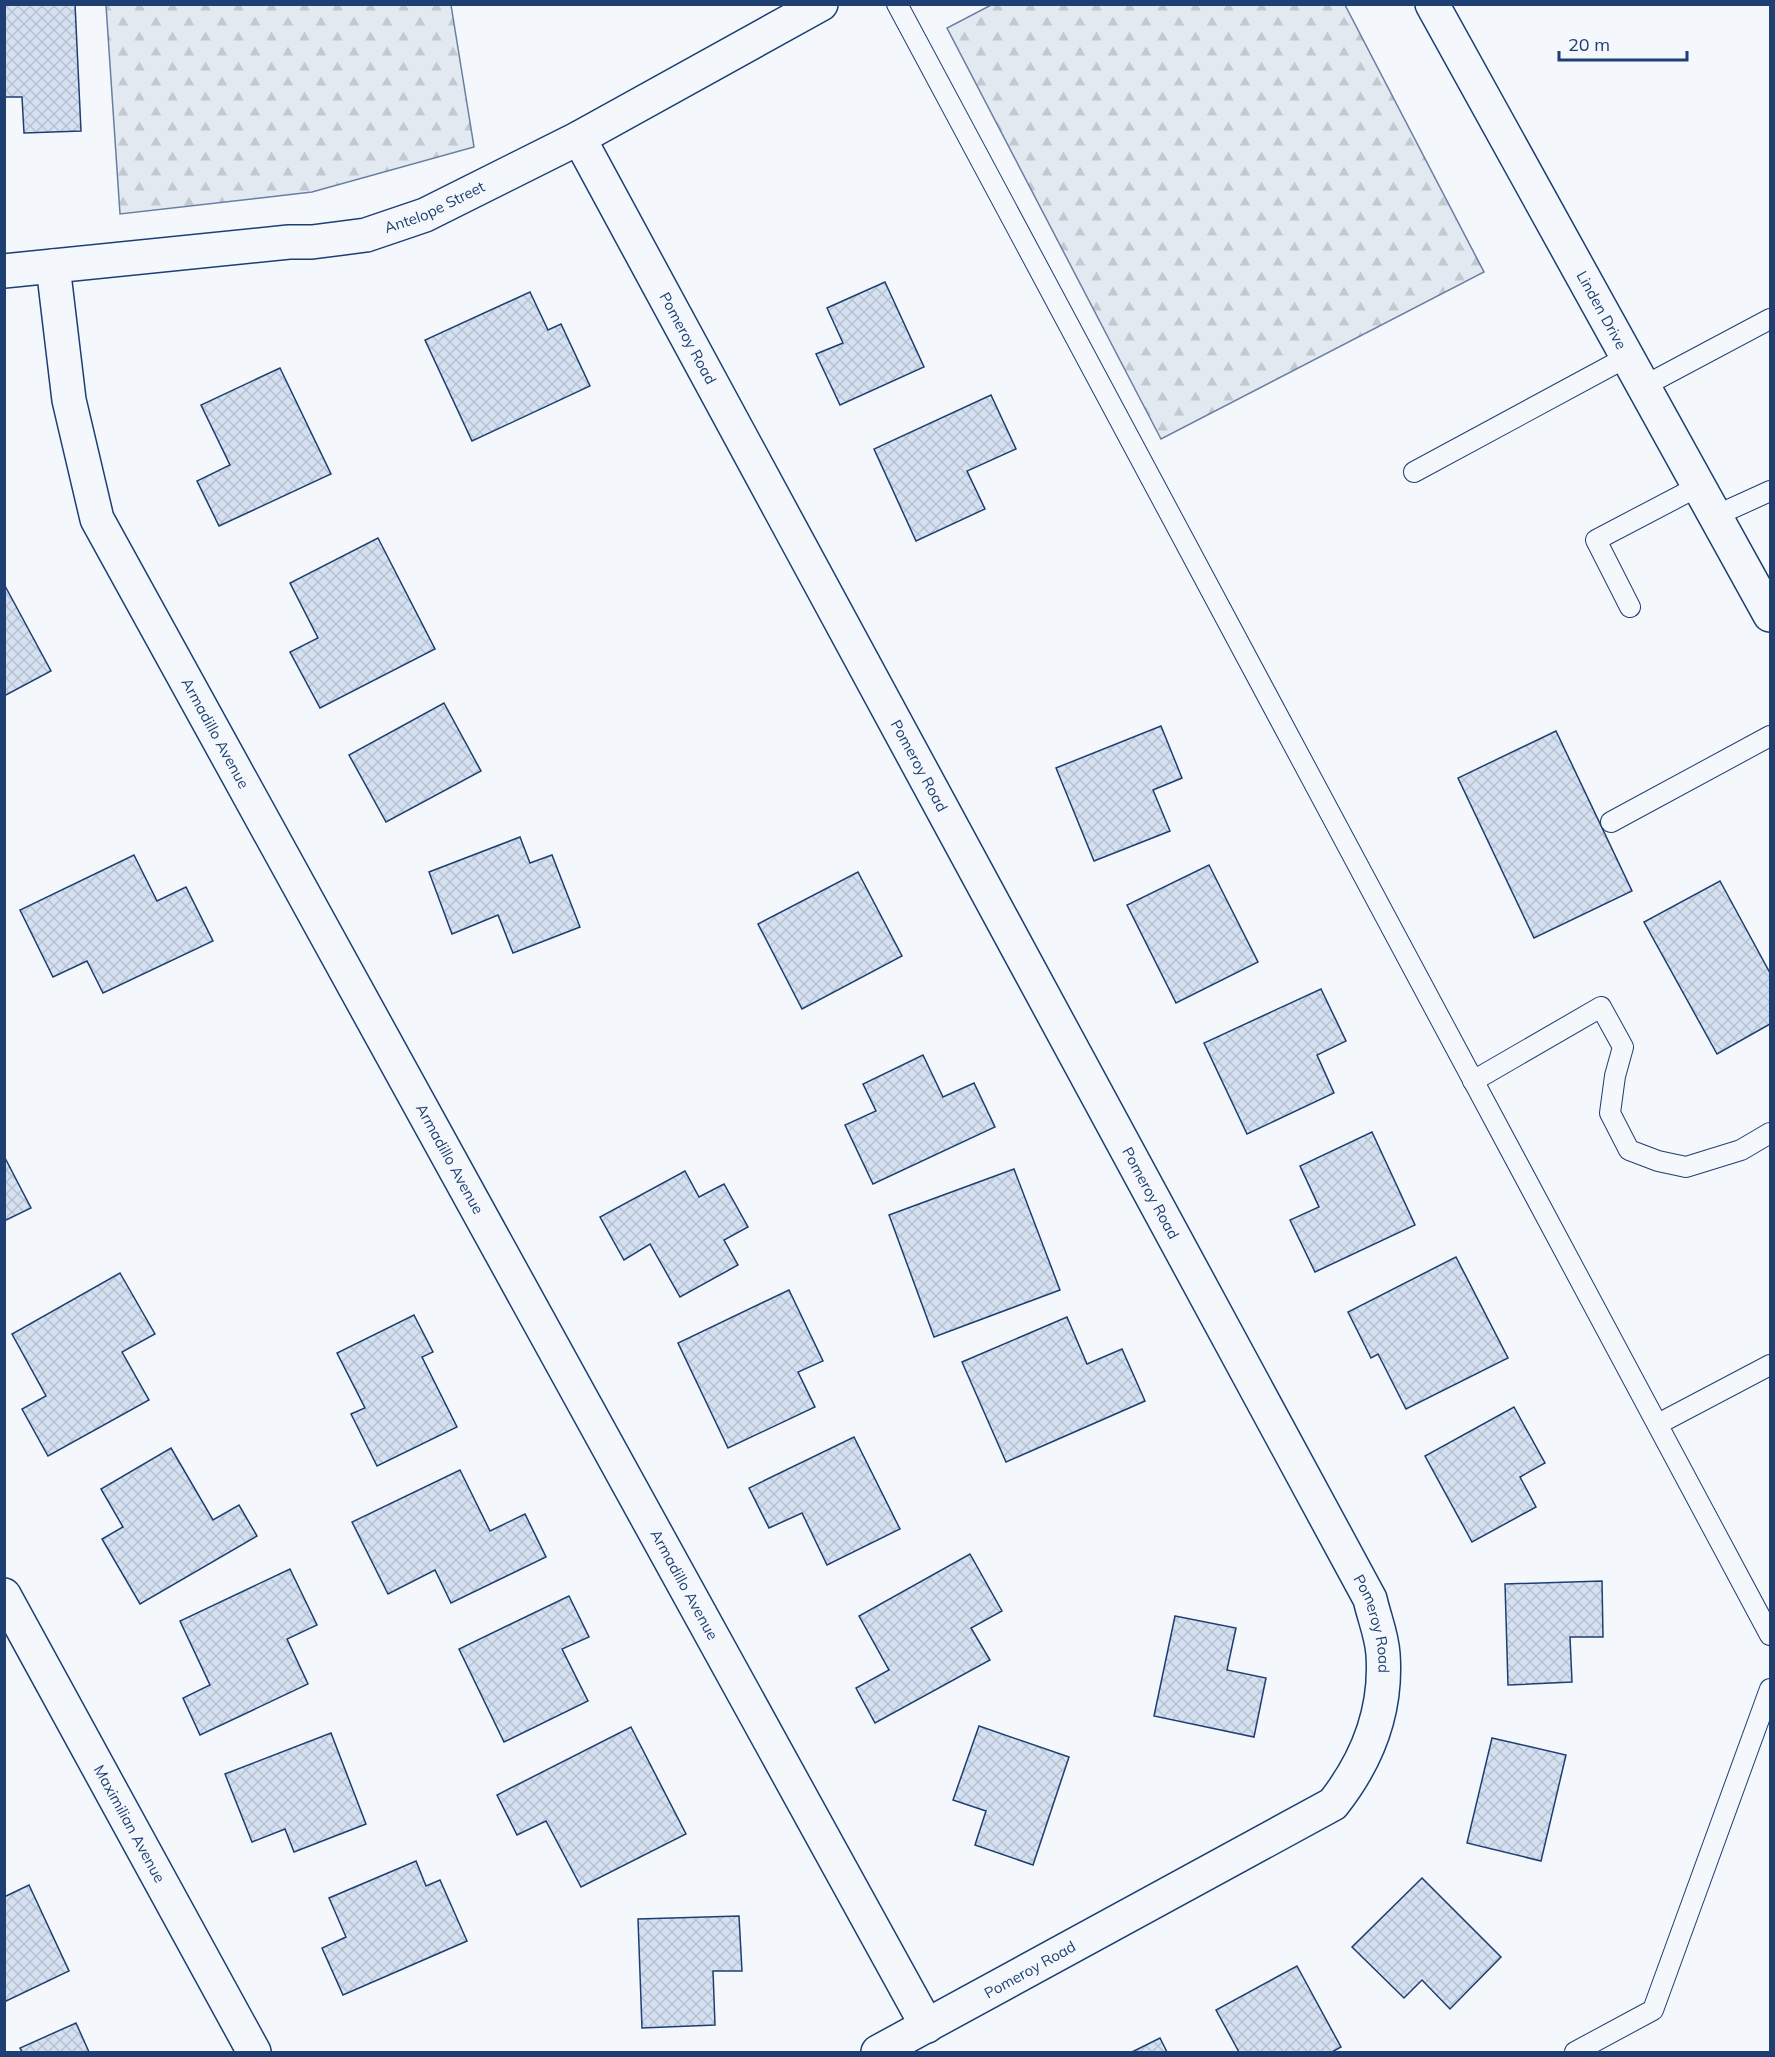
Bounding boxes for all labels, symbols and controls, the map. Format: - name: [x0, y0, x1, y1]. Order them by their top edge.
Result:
- scale bar: [1559, 24, 1686, 62]
- text: 20 m: [1568, 33, 1610, 56]
- street label: Antelope Street: [382, 177, 488, 237]
- street label: Linden Drive: [1573, 267, 1631, 353]
- street label: Pomeroy Road: [655, 289, 721, 388]
- street label: Armadillo Avenue: [177, 675, 254, 792]
- street label: Pomeroy Road: [887, 716, 952, 815]
- street label: Armadillo Avenue: [412, 1100, 488, 1217]
- street label: Pomeroy Road: [1118, 1144, 1183, 1242]
- street label: Armadillo Avenue: [646, 1526, 723, 1643]
- street label: Pomeroy Road: [1350, 1571, 1394, 1673]
- street label: Maximilian Avenue: [90, 1762, 170, 1886]
- street label: Pomeroy Road: [981, 1937, 1079, 2003]

